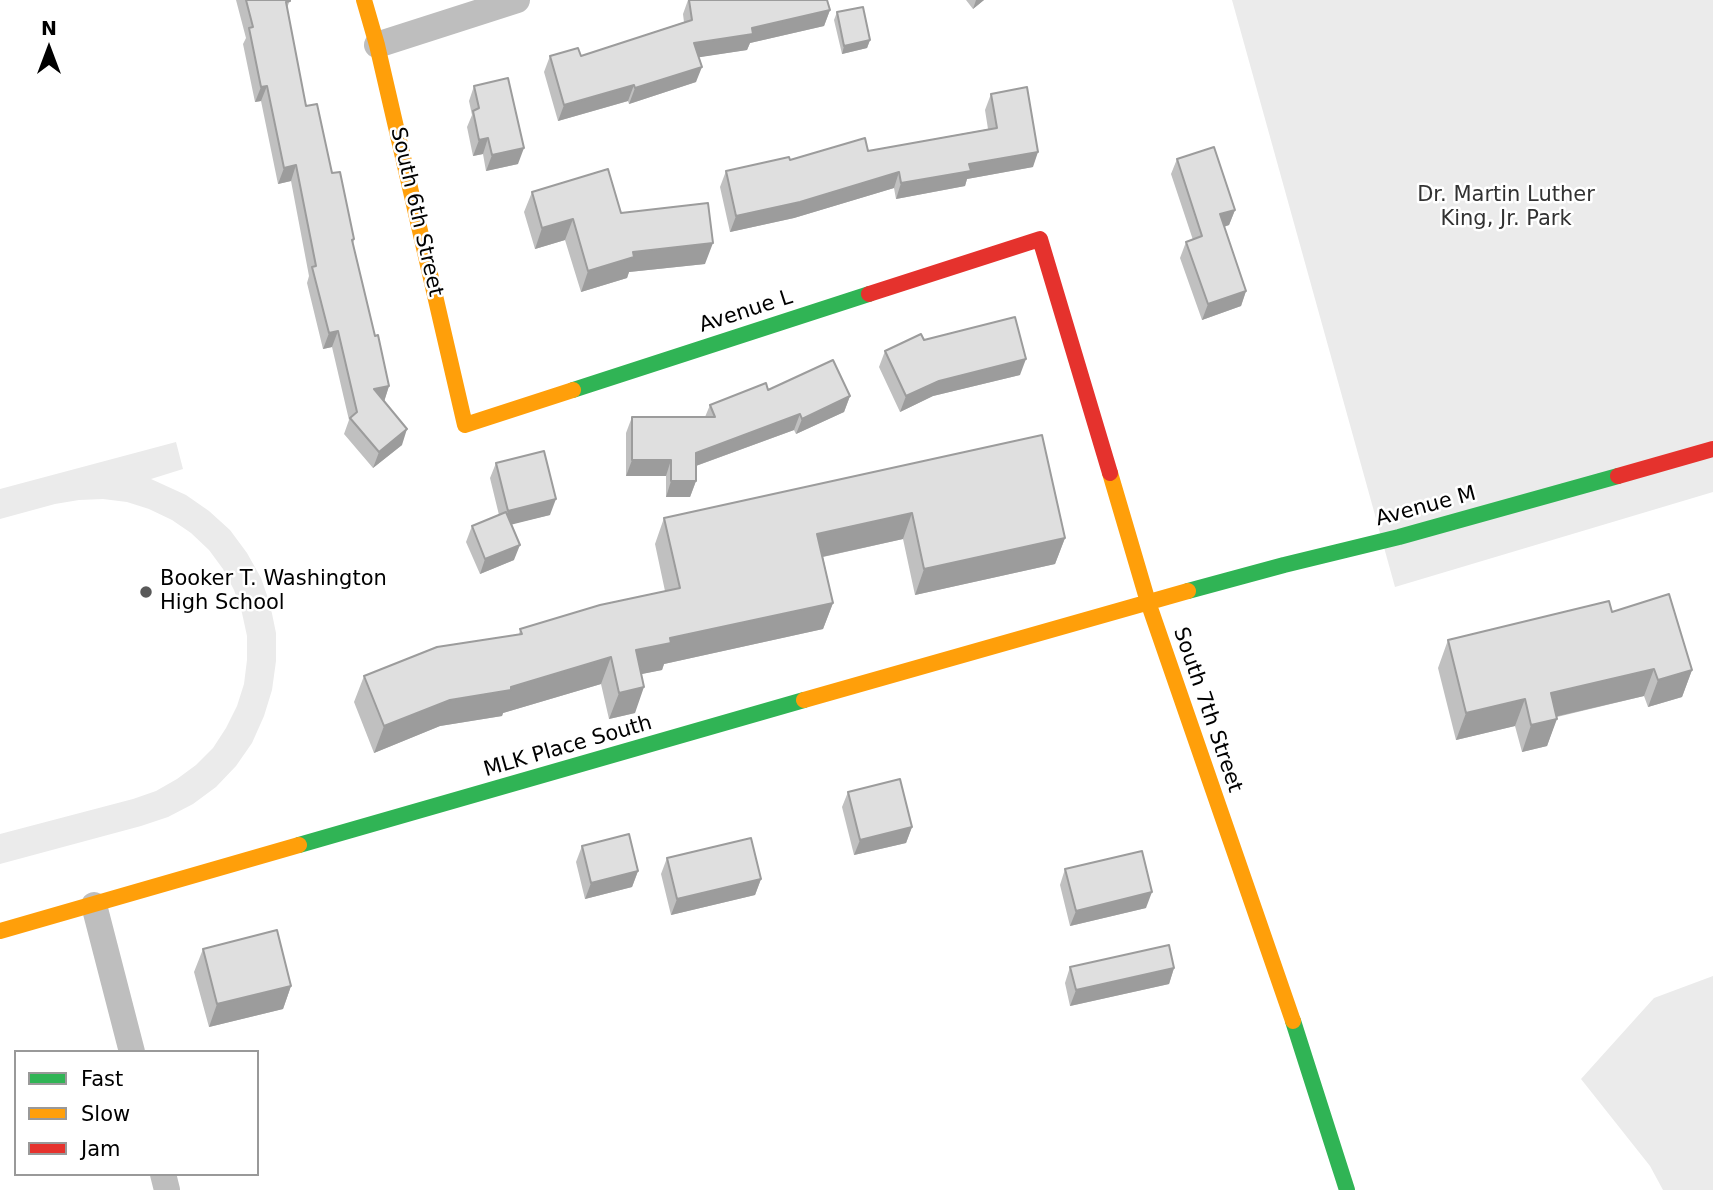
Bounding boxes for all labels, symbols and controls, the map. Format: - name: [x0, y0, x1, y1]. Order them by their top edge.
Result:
- north arrow: [14, 14, 84, 84]
- text: N: [41, 17, 57, 39]
- street label: South 6th Street: [384, 125, 448, 299]
- park label: Dr. Martin Luther King, Jr. Park: [1417, 183, 1595, 233]
- street label: Avenue L: [696, 285, 796, 339]
- street label: Avenue M: [1373, 482, 1479, 532]
- place label: Booker T. Washington High School: [160, 567, 387, 617]
- marker: Booker T. Washington High School: [138, 584, 154, 600]
- street label: South 7th Street: [1167, 624, 1247, 796]
- street label: MLK Place South: [481, 711, 655, 783]
- legend: [14, 1050, 259, 1176]
- text: Fast: [81, 1067, 123, 1091]
- text: Slow: [81, 1102, 130, 1126]
- text: Jam: [81, 1137, 121, 1161]

